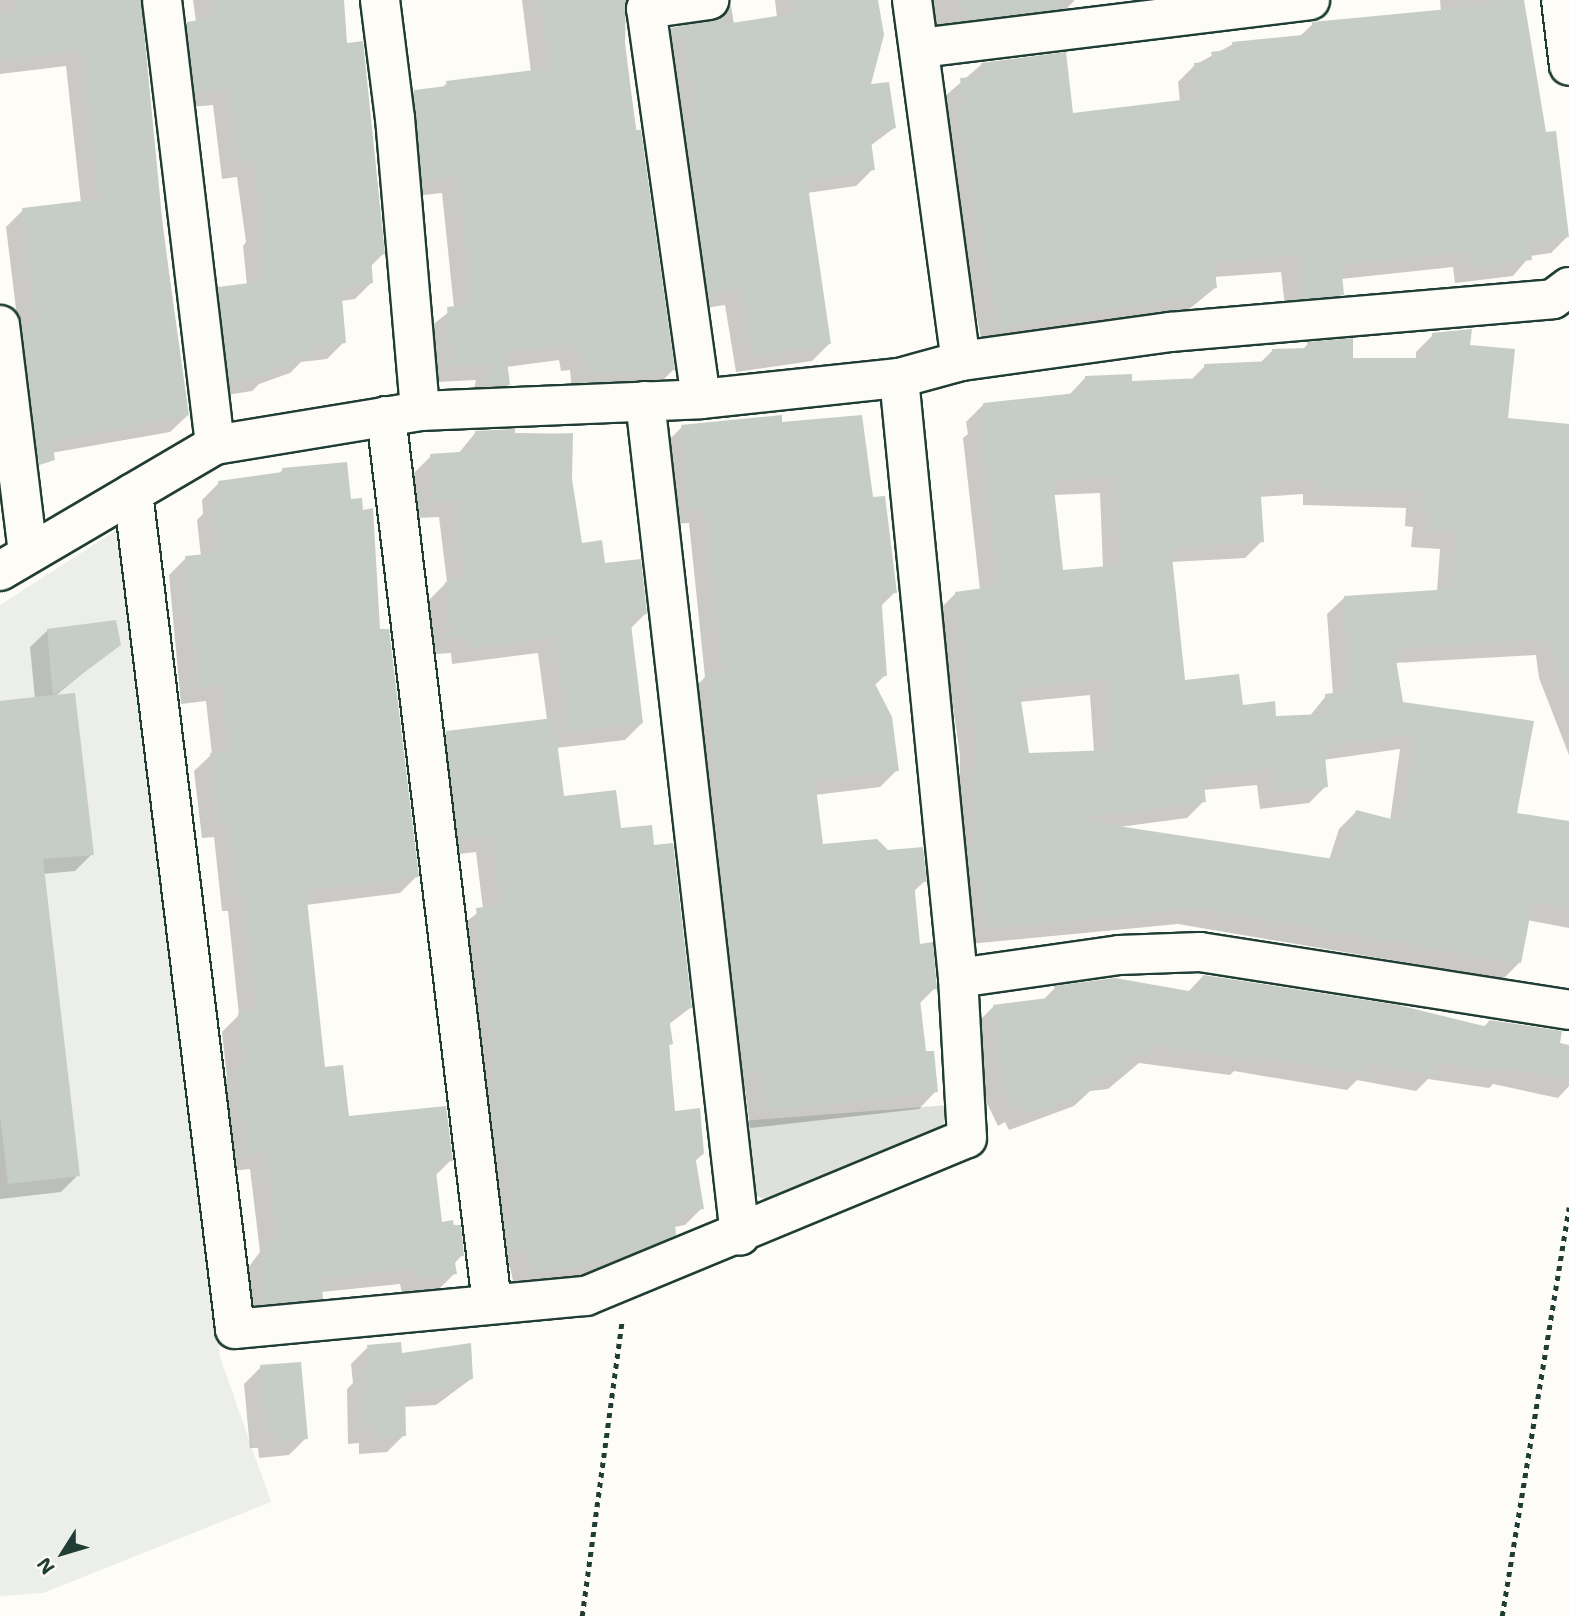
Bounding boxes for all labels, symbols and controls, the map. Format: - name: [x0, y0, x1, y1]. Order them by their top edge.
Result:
- north arrow: [28, 1518, 98, 1588]
- text: N: [31, 1552, 60, 1579]

